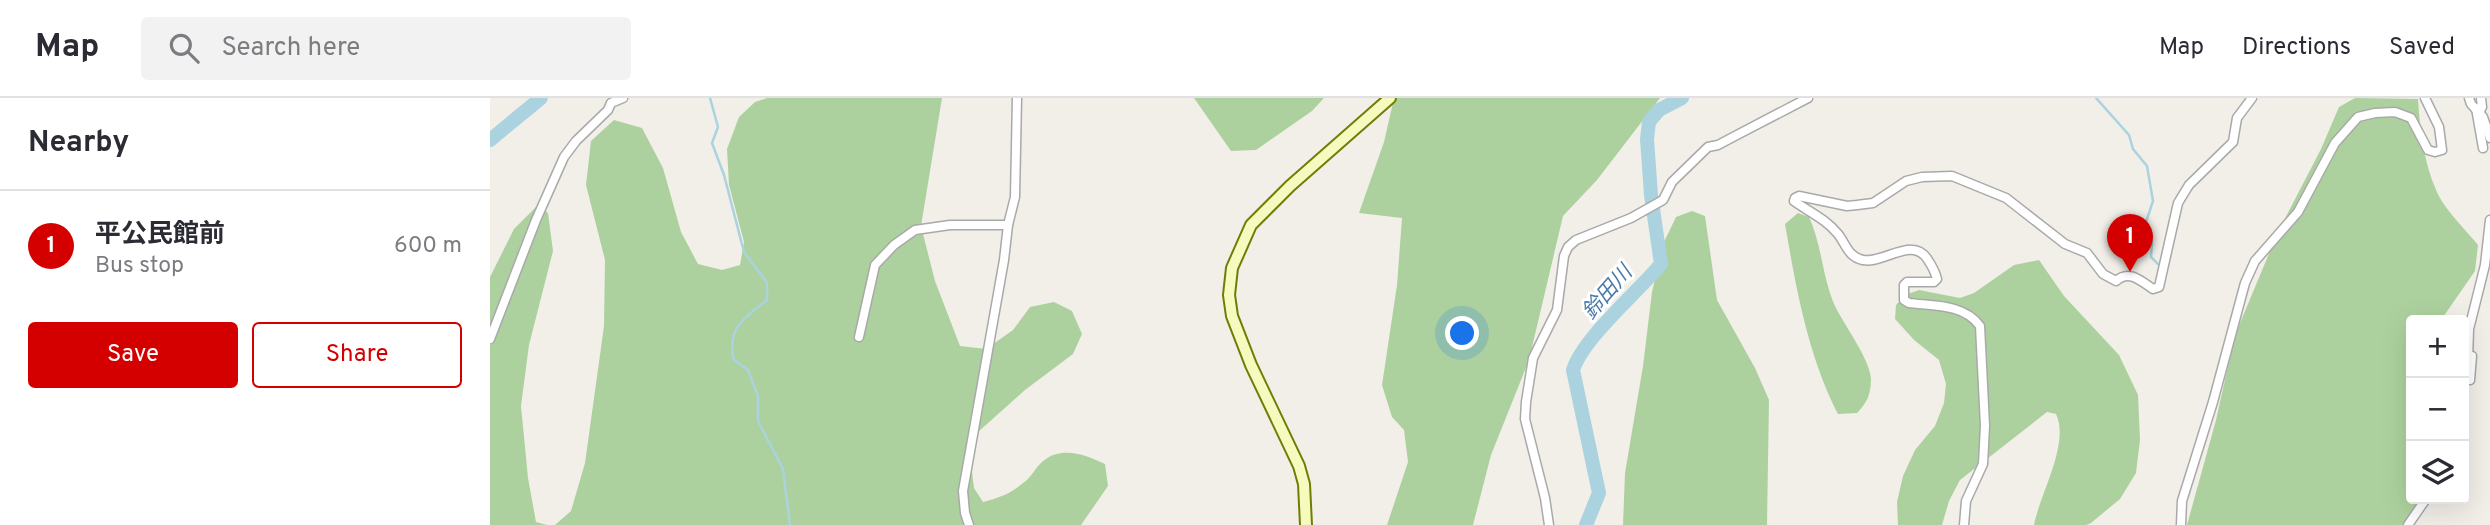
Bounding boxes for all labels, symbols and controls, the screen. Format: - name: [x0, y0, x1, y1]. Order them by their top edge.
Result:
- search box: [141, 17, 631, 80]
- text: Map: [35, 27, 99, 69]
- icon: search: [165, 29, 203, 67]
- text: Search here: [221, 32, 360, 65]
- text: Map: [2159, 33, 2204, 63]
- text: Directions: [2242, 33, 2351, 63]
- text: Saved: [2389, 33, 2455, 63]
- text: Nearby: [28, 125, 129, 162]
- pin: 1: [2107, 214, 2153, 272]
- text: 平公民館前: [95, 219, 225, 252]
- text: 1: [46, 232, 56, 261]
- text: 600 m: [394, 232, 462, 261]
- text: Bus stop: [95, 252, 184, 281]
- water label: 鈴田川: [1577, 259, 1640, 326]
- map controls: [2406, 315, 2469, 504]
- button: +: [2406, 315, 2469, 378]
- your location: [1445, 316, 1479, 350]
- button: Save: [28, 322, 238, 388]
- button: Share: [252, 322, 462, 388]
- button: −: [2406, 378, 2469, 441]
- button: layers: [2406, 441, 2469, 504]

